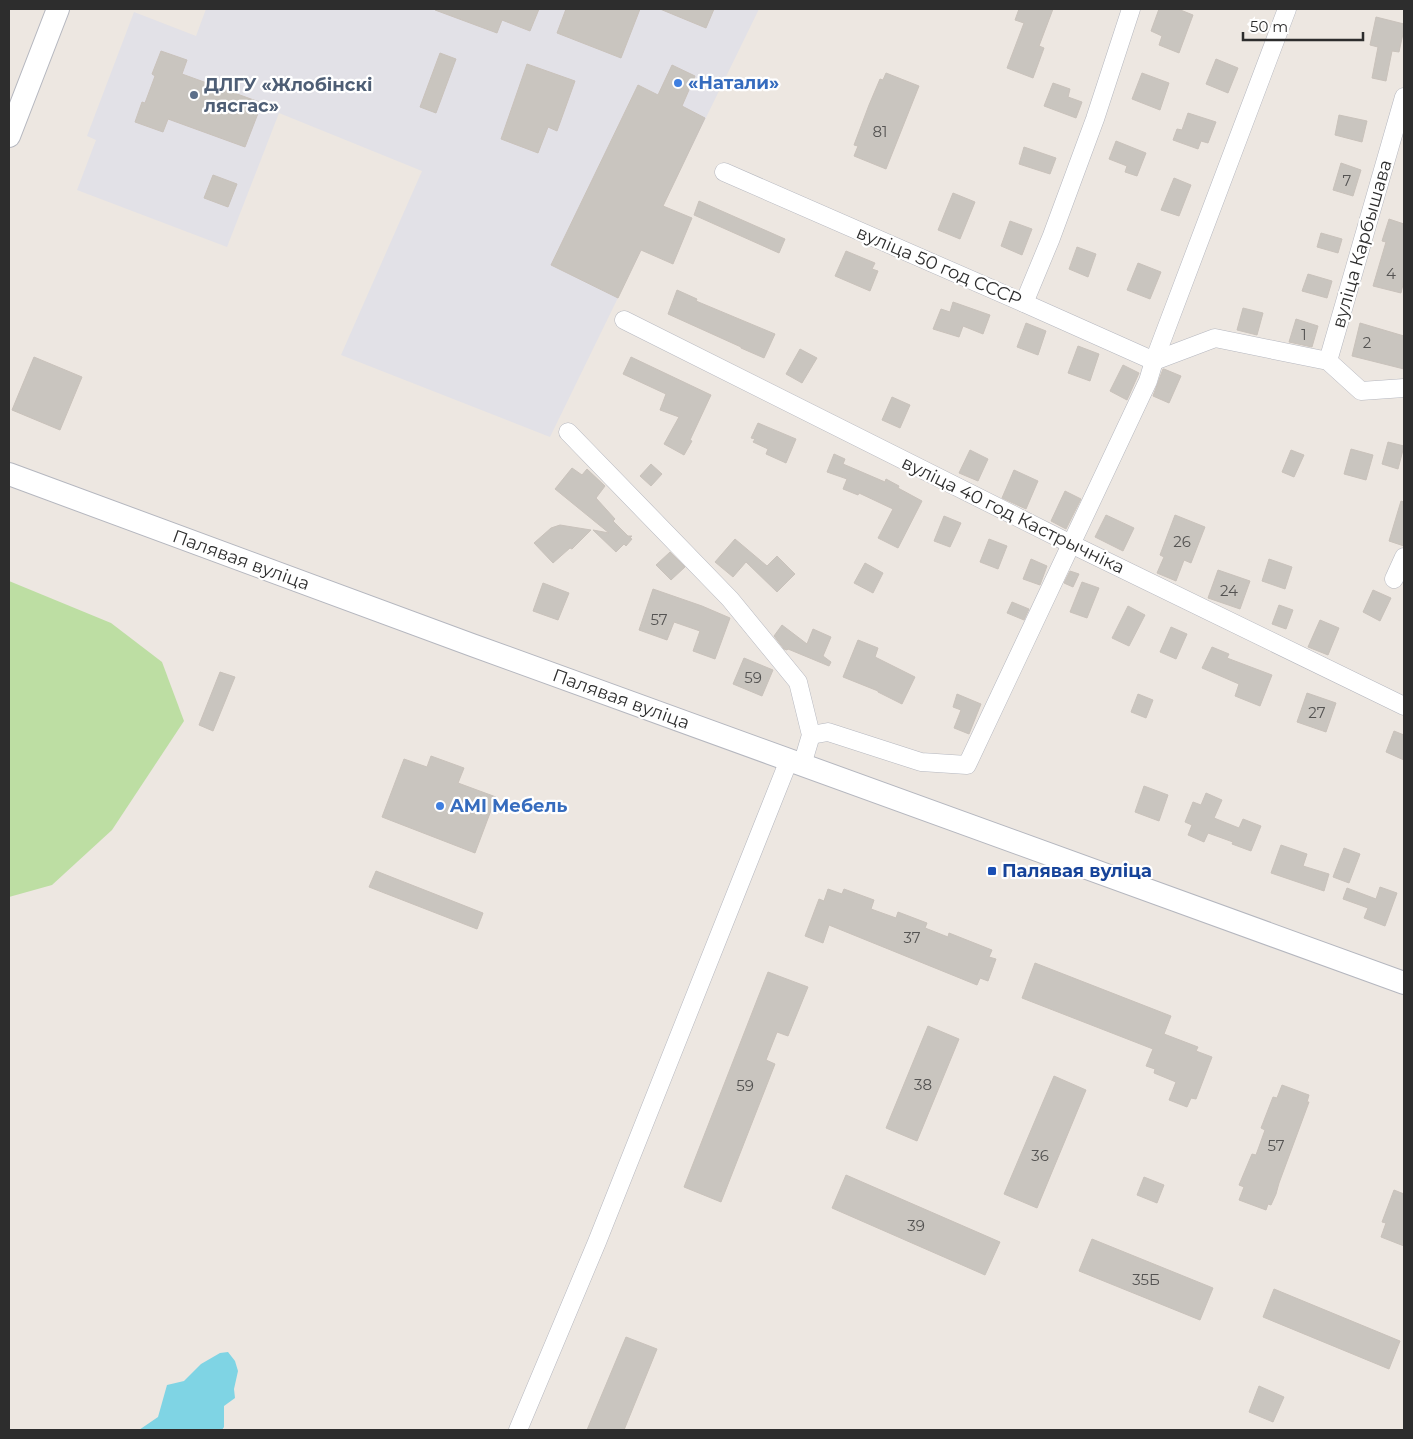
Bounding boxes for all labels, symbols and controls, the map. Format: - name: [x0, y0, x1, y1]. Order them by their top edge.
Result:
- scale bar: [1243, 10, 1363, 42]
- text: 50 m: [1250, 17, 1288, 36]
- place label: «Натали»: [688, 72, 779, 94]
- place label: ДЛГУ «Жлобінскі лясгас»: [204, 74, 372, 117]
- marker: «Натали»: [672, 77, 684, 89]
- marker: ДЛГУ «Жлобінскі лясгас»: [188, 89, 200, 101]
- house number: 81: [873, 122, 888, 141]
- street label: вуліца Карбышава: [1327, 157, 1397, 331]
- house number: 7: [1343, 171, 1352, 190]
- street label: вуліца 50 год СССР: [853, 221, 1025, 311]
- house number: 4: [1386, 264, 1396, 283]
- house number: 1: [1301, 325, 1307, 344]
- house number: 2: [1363, 333, 1371, 352]
- street label: вуліца 40 год Кастрычніка: [898, 451, 1128, 579]
- street label: Палявая вуліца: [169, 525, 313, 595]
- house number: 26: [1173, 532, 1191, 551]
- house number: 24: [1220, 581, 1238, 600]
- house number: 57: [650, 610, 668, 629]
- street label: Палявая вуліца: [549, 664, 693, 734]
- house number: 59: [744, 668, 762, 687]
- house number: 27: [1308, 703, 1326, 722]
- place label: AMI Мебель: [449, 795, 567, 817]
- marker: AMI Мебель: [434, 800, 446, 812]
- place label: Палявая вуліца: [1002, 860, 1152, 882]
- marker: Палявая вуліца: [986, 865, 998, 877]
- house number: 37: [903, 928, 921, 947]
- house number: 38: [914, 1075, 932, 1094]
- house number: 59: [736, 1076, 754, 1095]
- house number: 57: [1267, 1136, 1285, 1155]
- house number: 36: [1031, 1146, 1049, 1165]
- house number: 39: [907, 1216, 925, 1235]
- house number: 35Б: [1132, 1270, 1160, 1289]

